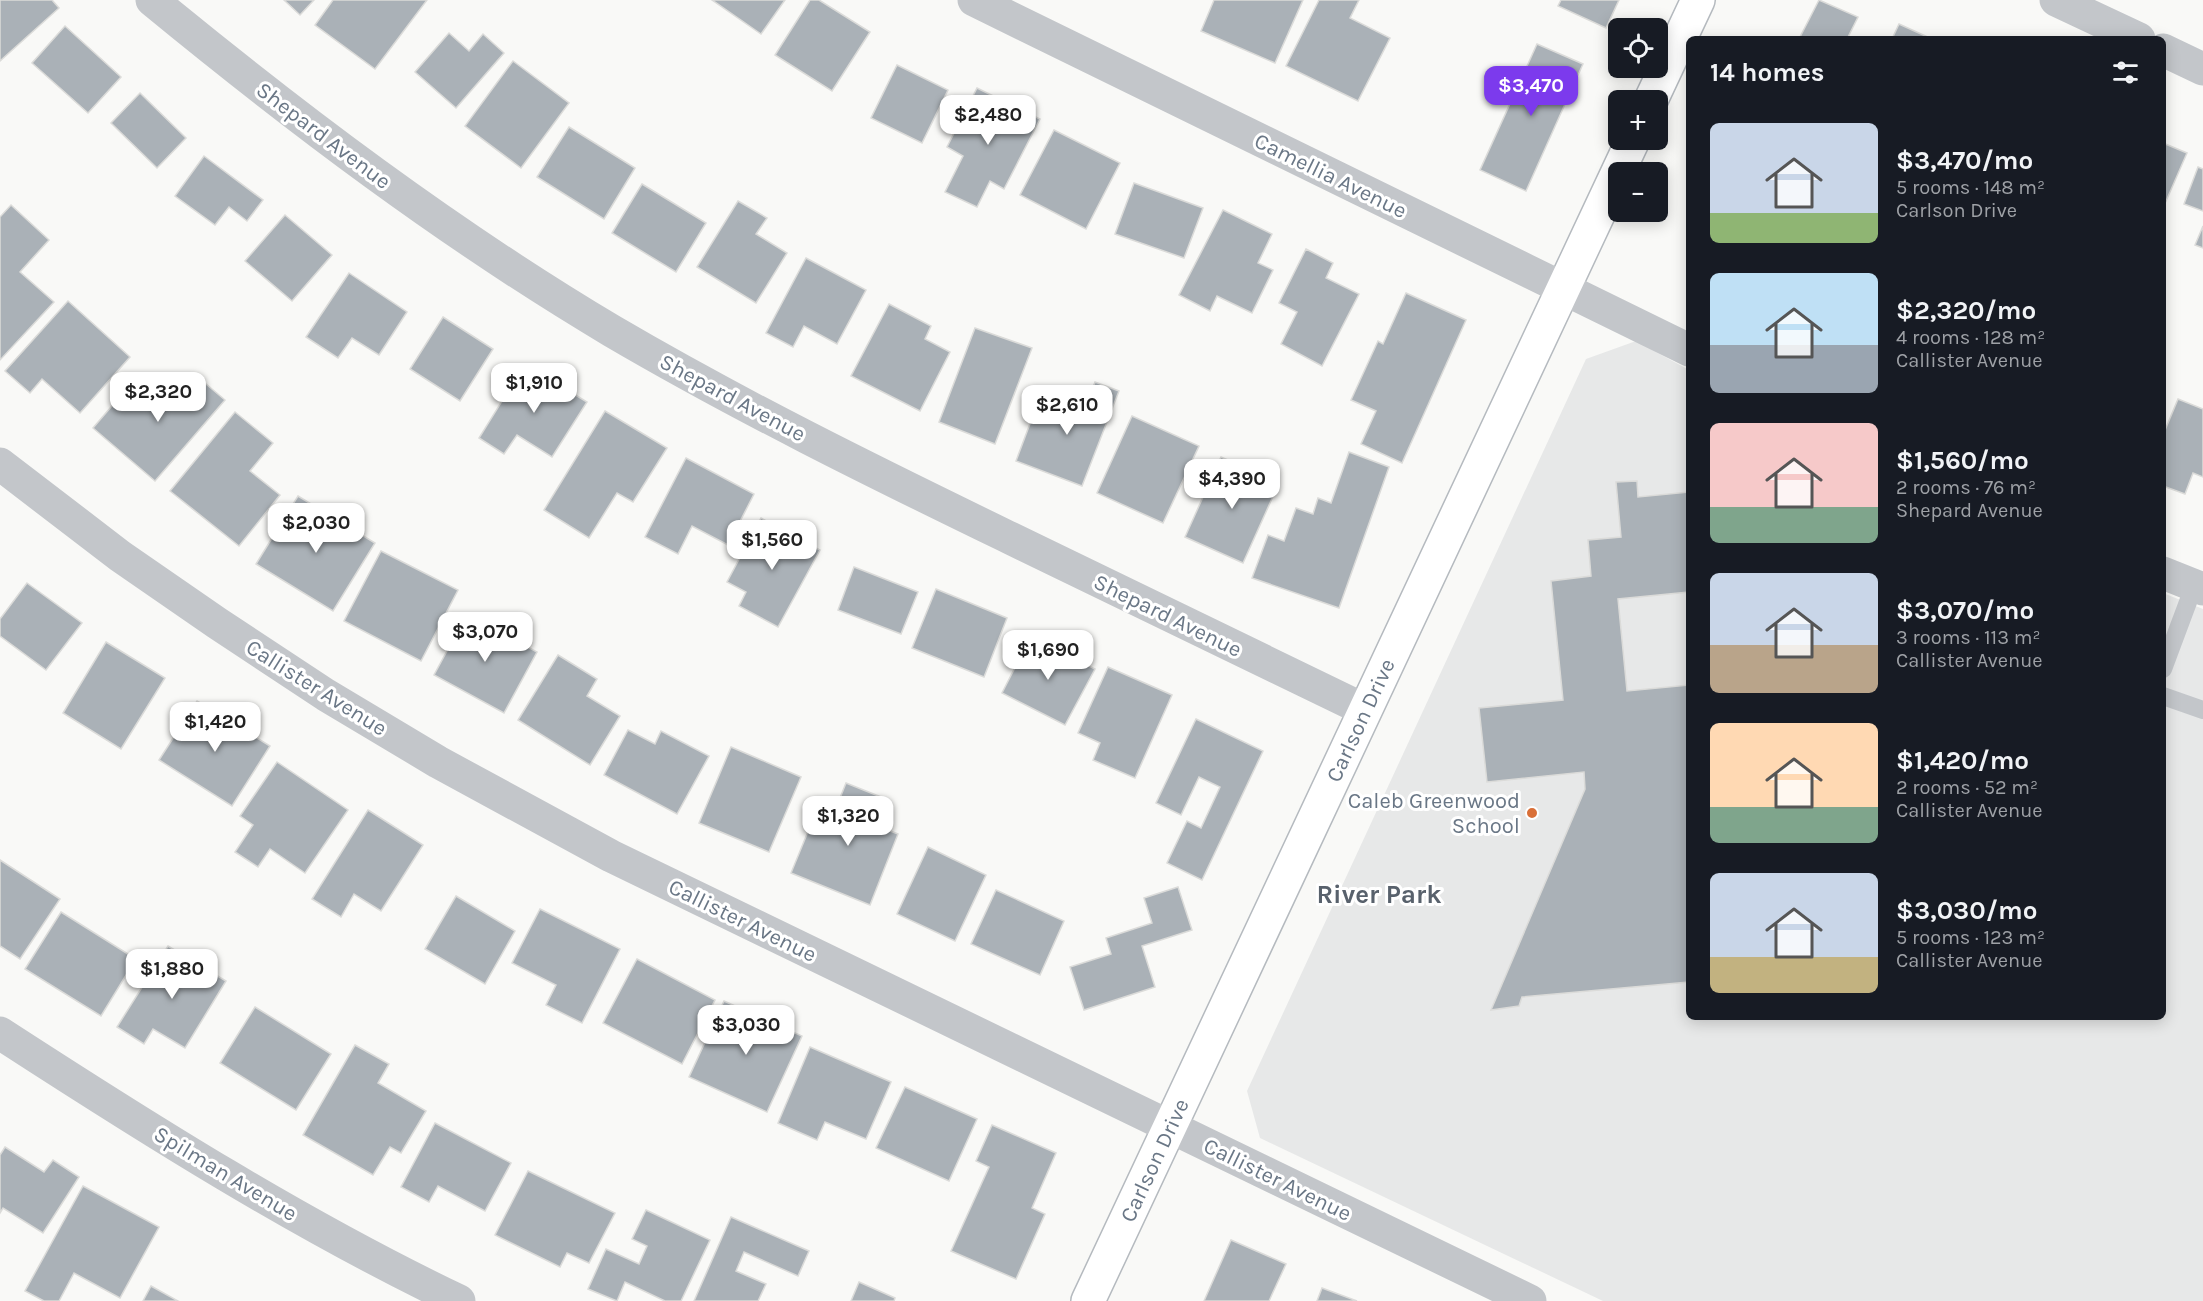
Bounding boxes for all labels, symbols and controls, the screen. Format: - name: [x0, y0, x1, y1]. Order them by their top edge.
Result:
- map controls: [1608, 18, 1668, 222]
- button: locate: [1608, 18, 1668, 78]
- icon: filters: [2109, 56, 2142, 89]
- text: 14 homes: [1710, 57, 1824, 88]
- pin: $3,470: [1482, 66, 1580, 117]
- text: $3,470: [1498, 74, 1564, 97]
- street label: Shepard Avenue: [251, 77, 396, 195]
- button: +: [1608, 90, 1668, 150]
- pin: $2,480: [939, 95, 1037, 146]
- text: $2,480: [954, 103, 1022, 126]
- street label: Camellia Avenue: [1250, 128, 1411, 224]
- text: $3,470/mo: [1896, 145, 2033, 176]
- icon: home: [1758, 147, 1830, 219]
- button: −: [1608, 162, 1668, 222]
- text: 5 rooms · 148 m²: [1896, 176, 2045, 199]
- text: Carlson Drive: [1896, 199, 2017, 222]
- text: $2,320/mo: [1896, 295, 2036, 326]
- icon: home: [1758, 297, 1830, 369]
- text: 4 rooms · 128 m²: [1896, 326, 2045, 349]
- street label: Shepard Avenue: [655, 349, 810, 447]
- text: Callister Avenue: [1896, 349, 2043, 372]
- pin: $1,910: [485, 363, 583, 414]
- text: $1,910: [505, 371, 563, 394]
- pin: $2,320: [109, 372, 207, 423]
- text: $2,320: [124, 380, 192, 403]
- pin: $2,610: [1018, 385, 1116, 436]
- text: $2,610: [1036, 393, 1098, 416]
- text: $1,560/mo: [1896, 445, 2029, 476]
- icon: home: [1758, 447, 1830, 519]
- pin: $4,390: [1183, 459, 1281, 510]
- text: $4,390: [1198, 467, 1266, 490]
- text: 2 rooms · 76 m²: [1896, 476, 2036, 499]
- text: Shepard Avenue: [1896, 499, 2043, 522]
- pin: $2,030: [267, 503, 365, 554]
- text: $2,030: [282, 511, 350, 534]
- pin: $1,560: [723, 520, 821, 571]
- text: $1,560: [741, 528, 803, 551]
- street label: Shepard Avenue: [1089, 569, 1246, 663]
- text: $3,070/mo: [1896, 595, 2034, 626]
- icon: home: [1758, 597, 1830, 669]
- pin: $3,070: [436, 612, 534, 663]
- text: $3,070: [452, 620, 518, 643]
- text: 3 rooms · 113 m²: [1896, 626, 2040, 649]
- pin: $1,690: [999, 630, 1097, 681]
- street label: Callister Avenue: [241, 634, 392, 742]
- text: $1,690: [1017, 638, 1079, 661]
- text: Callister Avenue: [1896, 649, 2043, 672]
- street label: Carlson Drive: [1321, 655, 1401, 786]
- pin: $1,420: [166, 702, 264, 753]
- text: $1,420: [184, 710, 246, 733]
- text: $1,420/mo: [1896, 745, 2029, 776]
- icon: home: [1758, 747, 1830, 819]
- text: 2 rooms · 52 m²: [1896, 776, 2038, 799]
- place label: Caleb Greenwood School: [1348, 788, 1520, 839]
- pin: $1,320: [799, 796, 897, 847]
- text: Callister Avenue: [1896, 799, 2043, 822]
- text: $1,320: [816, 804, 880, 827]
- marker: Caleb Greenwood School: [1525, 806, 1539, 820]
- street label: Callister Avenue: [664, 874, 821, 968]
- district label: River Park: [1316, 879, 1442, 910]
- text: $3,030/mo: [1896, 895, 2037, 926]
- icon: home: [1758, 897, 1830, 969]
- text: 5 rooms · 123 m²: [1896, 926, 2045, 949]
- pin: $1,880: [123, 949, 221, 1000]
- text: Callister Avenue: [1896, 949, 2043, 972]
- text: $1,880: [140, 957, 204, 980]
- pin: $3,030: [697, 1005, 795, 1056]
- text: $3,030: [711, 1013, 781, 1036]
- street label: Carlson Drive: [1115, 1095, 1195, 1226]
- street label: Spilman Avenue: [149, 1121, 302, 1227]
- street label: Callister Avenue: [1199, 1133, 1356, 1227]

